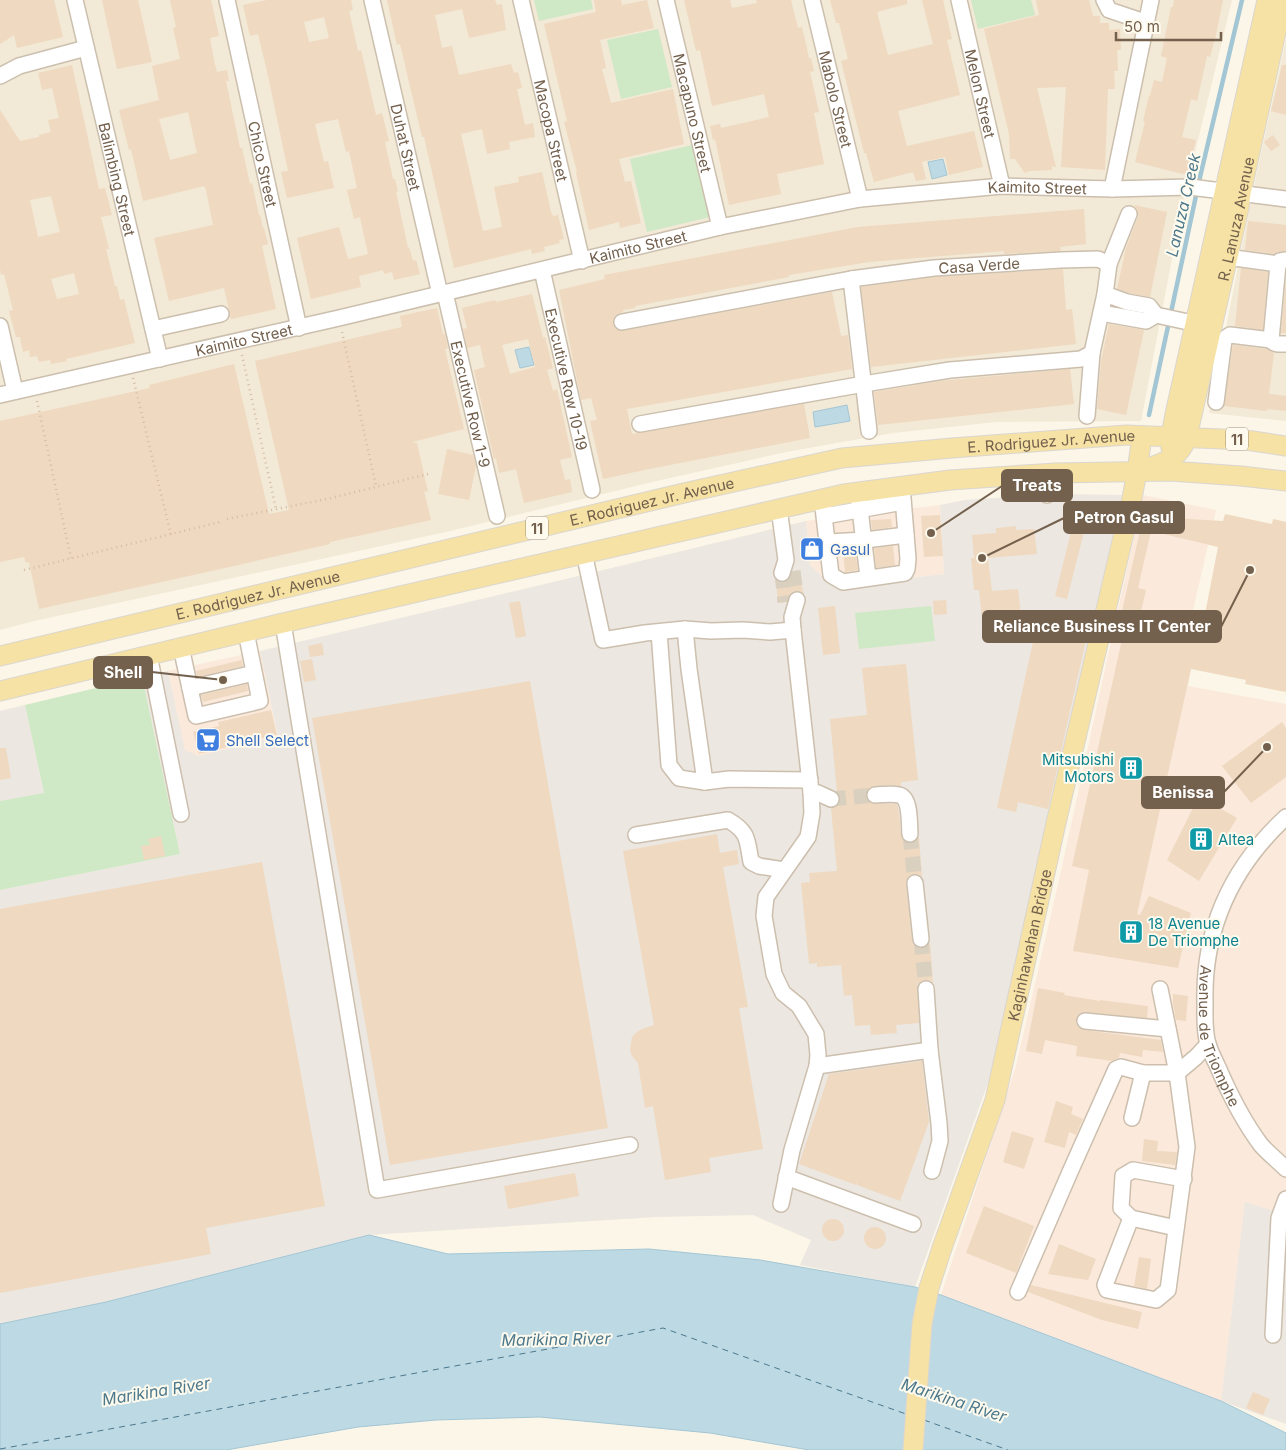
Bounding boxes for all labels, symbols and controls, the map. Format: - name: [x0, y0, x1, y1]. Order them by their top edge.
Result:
- scale bar: [1116, 10, 1221, 42]
- text: 50 m: [1124, 17, 1160, 36]
- street label: Melon Street: [961, 47, 1000, 140]
- street label: Mabolo Street: [815, 49, 857, 150]
- street label: Macapuno Street: [670, 51, 716, 174]
- street label: Macopa Street: [530, 78, 573, 183]
- street label: Duhat Street: [387, 102, 425, 192]
- street label: Chico Street: [244, 119, 282, 209]
- street label: Balimbing Street: [95, 120, 140, 238]
- water label: Lanuza Creek: [1161, 151, 1205, 259]
- street label: R. Lanuza Avenue: [1213, 155, 1258, 283]
- street label: Kaimito Street: [987, 176, 1087, 198]
- street label: Kaimito Street: [587, 226, 689, 267]
- street label: Casa Verde: [938, 253, 1021, 277]
- street label: Executive Row 10-19: [541, 306, 592, 452]
- street label: Kaimito Street: [193, 319, 294, 360]
- street label: Executive Row 1-9: [447, 339, 495, 469]
- street label: E. Rodriguez Jr. Avenue: [967, 425, 1136, 456]
- road number: 11: [1226, 428, 1248, 450]
- callout: Treats: [1002, 470, 1072, 501]
- street label: E. Rodriguez Jr. Avenue: [568, 473, 736, 529]
- text: Treats: [1012, 475, 1062, 495]
- callout: Petron Gasul: [1064, 502, 1184, 533]
- text: Petron Gasul: [1074, 507, 1174, 527]
- road number: 11: [526, 516, 548, 540]
- shop icon: Gasul: [799, 536, 825, 562]
- place label: Gasul: [830, 540, 870, 559]
- street label: E. Rodriguez Jr. Avenue: [174, 566, 342, 623]
- callout: Reliance Business IT Center: [983, 611, 1221, 642]
- text: Reliance Business IT Center: [993, 616, 1211, 636]
- callout: Shell: [94, 657, 152, 688]
- text: Shell: [104, 662, 142, 682]
- supermarket icon: Shell Select: [195, 727, 221, 753]
- place label: Shell Select: [226, 731, 309, 750]
- place label: Mitsubishi Motors: [1042, 750, 1114, 786]
- building icon: Mitsubishi Motors: [1118, 755, 1144, 781]
- callout: Benissa: [1142, 777, 1224, 808]
- text: Benissa: [1152, 782, 1214, 802]
- building icon: Altea: [1188, 826, 1214, 852]
- place label: Altea: [1218, 830, 1254, 849]
- street label: Kaginhawahan Bridge: [1003, 867, 1055, 1023]
- place label: 18 Avenue De Triomphe: [1148, 914, 1239, 950]
- building icon: 18 Avenue De Triomphe: [1118, 919, 1144, 945]
- street label: Avenue de Triomphe: [1195, 964, 1245, 1110]
- water label: Marikina River: [501, 1328, 612, 1350]
- water label: Marikina River: [101, 1372, 212, 1409]
- water label: Marikina River: [899, 1374, 1010, 1427]

